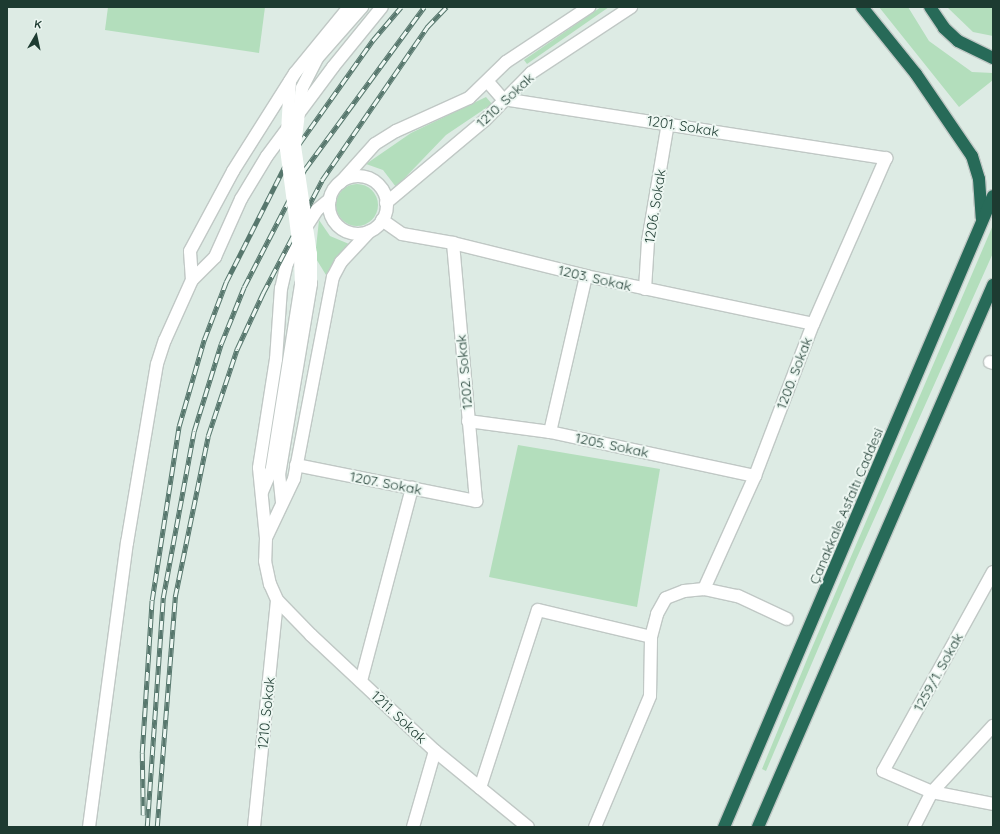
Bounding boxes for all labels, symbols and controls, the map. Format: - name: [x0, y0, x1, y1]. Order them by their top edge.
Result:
- north arrow: [16, 16, 56, 56]
- text: K: [33, 17, 43, 32]
- street label: 1210. Sokak: [473, 69, 537, 131]
- street label: 1201. Sokak: [646, 112, 720, 140]
- street label: 1206. Sokak: [641, 168, 669, 244]
- street label: 1203. Sokak: [557, 261, 633, 295]
- street label: 1202. Sokak: [452, 334, 476, 410]
- street label: 1200. Sokak: [773, 335, 815, 411]
- street label: Çanakkale Asfaltı Caddesi: [805, 425, 887, 587]
- street label: 1205. Sokak: [574, 429, 650, 461]
- street label: 1207. Sokak: [349, 468, 423, 498]
- street label: 1259/1. Sokak: [910, 630, 966, 714]
- street label: 1210. Sokak: [254, 676, 278, 750]
- street label: 1211. Sokak: [368, 687, 430, 747]

